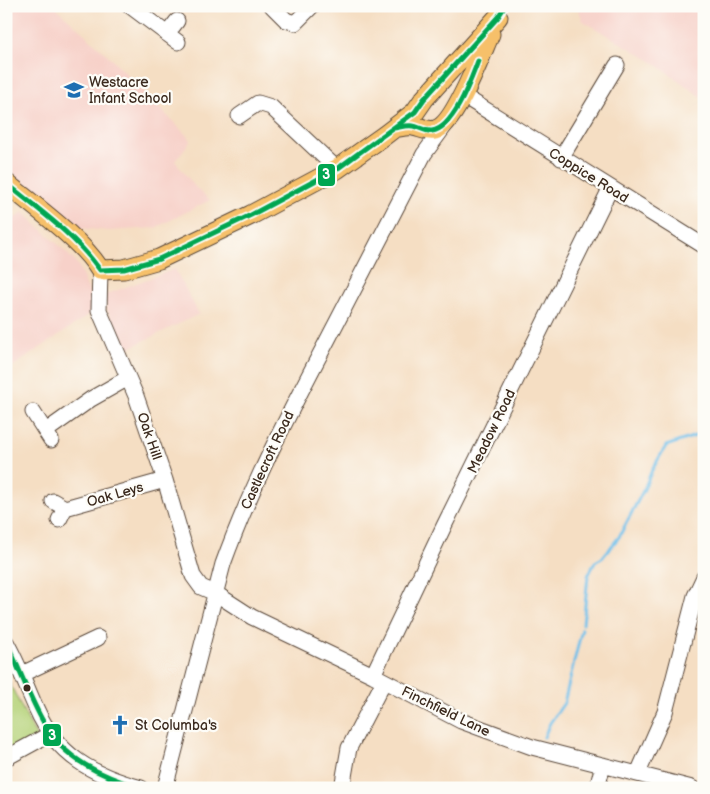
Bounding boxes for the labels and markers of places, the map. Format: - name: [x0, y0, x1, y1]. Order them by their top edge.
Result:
- place label: Westacre Infant School: [89, 74, 171, 107]
- school or university icon: Westacre Infant School: [63, 79, 85, 101]
- unlabelled marker: [22, 683, 32, 693]
- church icon: St Columba's: [109, 714, 131, 736]
- place label: St Columba's: [135, 717, 217, 734]

